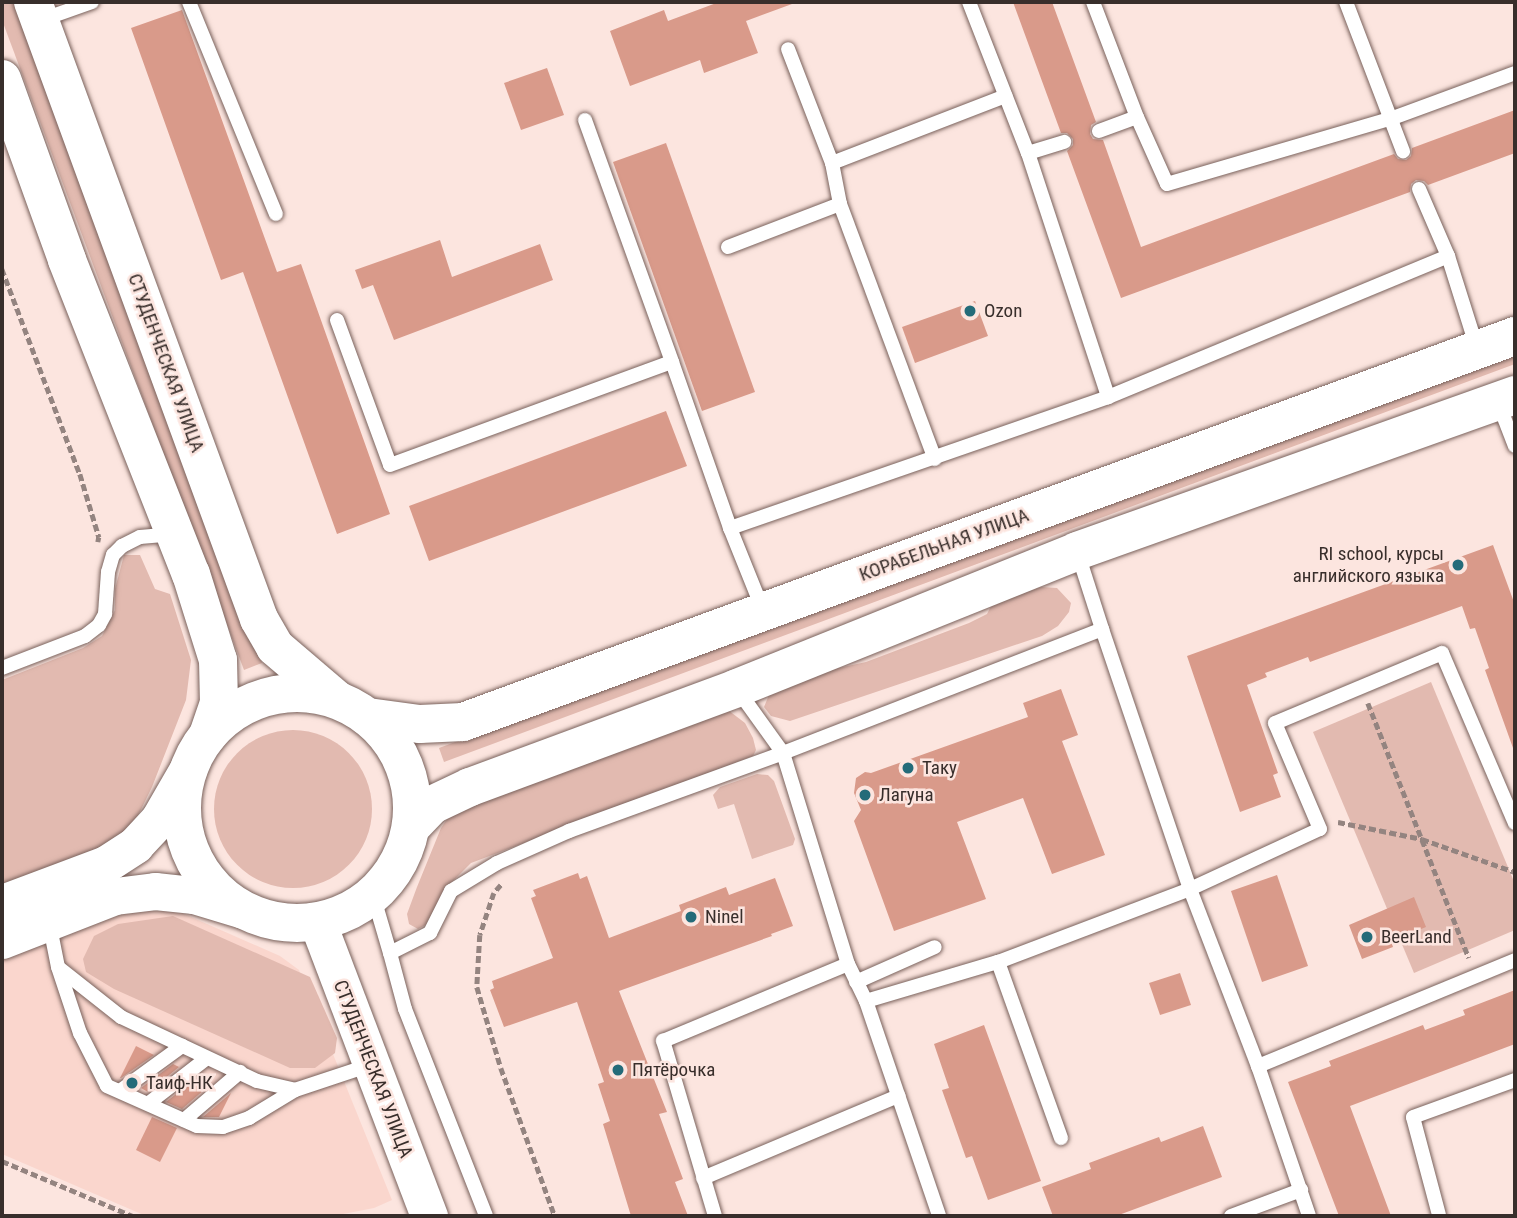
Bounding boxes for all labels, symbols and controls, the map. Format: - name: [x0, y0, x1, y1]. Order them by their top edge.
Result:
- street label: СТУДЕНЧЕСКАЯ УЛИЦА: [123, 271, 209, 455]
- place label: Ozon: [984, 300, 1022, 322]
- marker: Ozon: [962, 303, 978, 319]
- street label: КОРАБЕЛЬНАЯ УЛИЦА: [856, 504, 1032, 586]
- place label: RI school, курсы английского языка: [1293, 543, 1444, 587]
- marker: RI school, курсы английского языка: [1450, 557, 1466, 573]
- place label: Таку: [922, 757, 957, 779]
- marker: Таку: [900, 760, 916, 776]
- place label: Лагуна: [879, 784, 934, 806]
- marker: Лагуна: [857, 787, 873, 803]
- place label: Ninel: [705, 906, 744, 928]
- marker: Ninel: [683, 909, 699, 925]
- place label: BeerLand: [1381, 926, 1452, 948]
- marker: BeerLand: [1359, 929, 1375, 945]
- street label: СТУДЕНЧЕСКАЯ УЛИЦА: [329, 977, 417, 1161]
- place label: Пятёрочка: [632, 1059, 715, 1081]
- marker: Пятёрочка: [610, 1062, 626, 1078]
- place label: Таиф-НК: [146, 1072, 213, 1094]
- marker: Таиф-НК: [124, 1075, 140, 1091]

